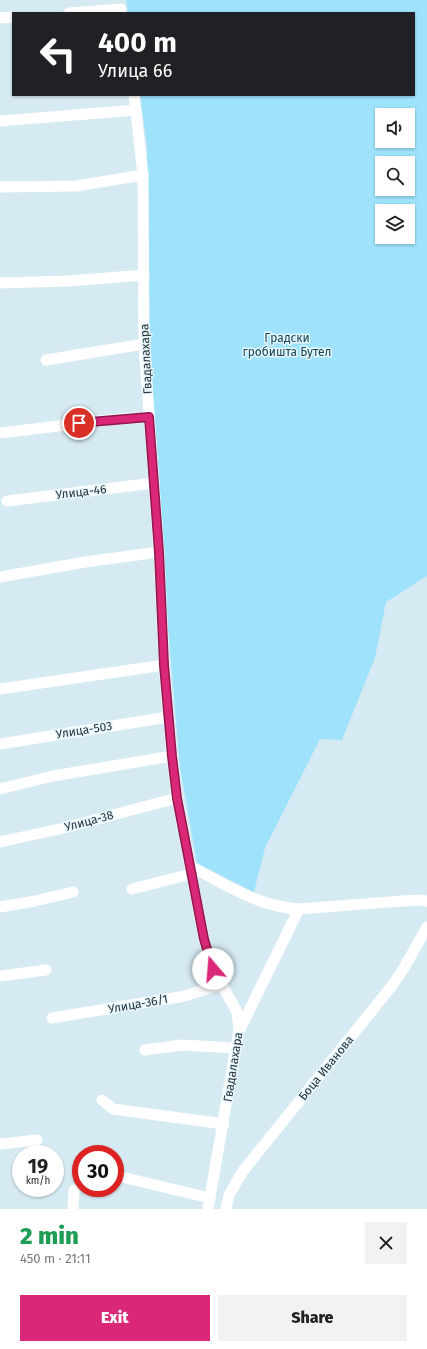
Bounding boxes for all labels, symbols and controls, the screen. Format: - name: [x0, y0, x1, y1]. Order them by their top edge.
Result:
- text: 400 m: [98, 26, 177, 59]
- icon: left: [32, 28, 84, 80]
- text: Улица 66: [98, 60, 172, 82]
- map controls: [375, 108, 415, 244]
- button: sound: [375, 108, 415, 148]
- button: search: [375, 156, 415, 196]
- button: layers: [375, 204, 415, 244]
- street label: Гвадалахара: [137, 323, 155, 395]
- park label: Градски гробишта Бутел: [243, 331, 331, 359]
- pin: [62, 406, 96, 440]
- icon: arrive: [68, 412, 90, 434]
- street label: Улица-46: [55, 482, 107, 502]
- street label: Улица-503: [55, 719, 113, 741]
- street label: Улица-38: [63, 808, 115, 834]
- position arrow: [192, 948, 234, 990]
- street label: Улица-36/1: [107, 992, 169, 1016]
- street label: Гвадалахара: [221, 1031, 245, 1103]
- street label: Боца Иванова: [296, 1033, 356, 1103]
- speed limit sign: 30: [72, 1145, 124, 1197]
- text: 19: [28, 1154, 48, 1178]
- text: km/h: [26, 1175, 50, 1187]
- text: 2 min: [20, 1222, 79, 1250]
- button: close: [365, 1222, 407, 1264]
- text: 450 m · 21:11: [20, 1251, 91, 1266]
- button: Exit: [20, 1295, 210, 1341]
- button: Share: [218, 1295, 407, 1341]

